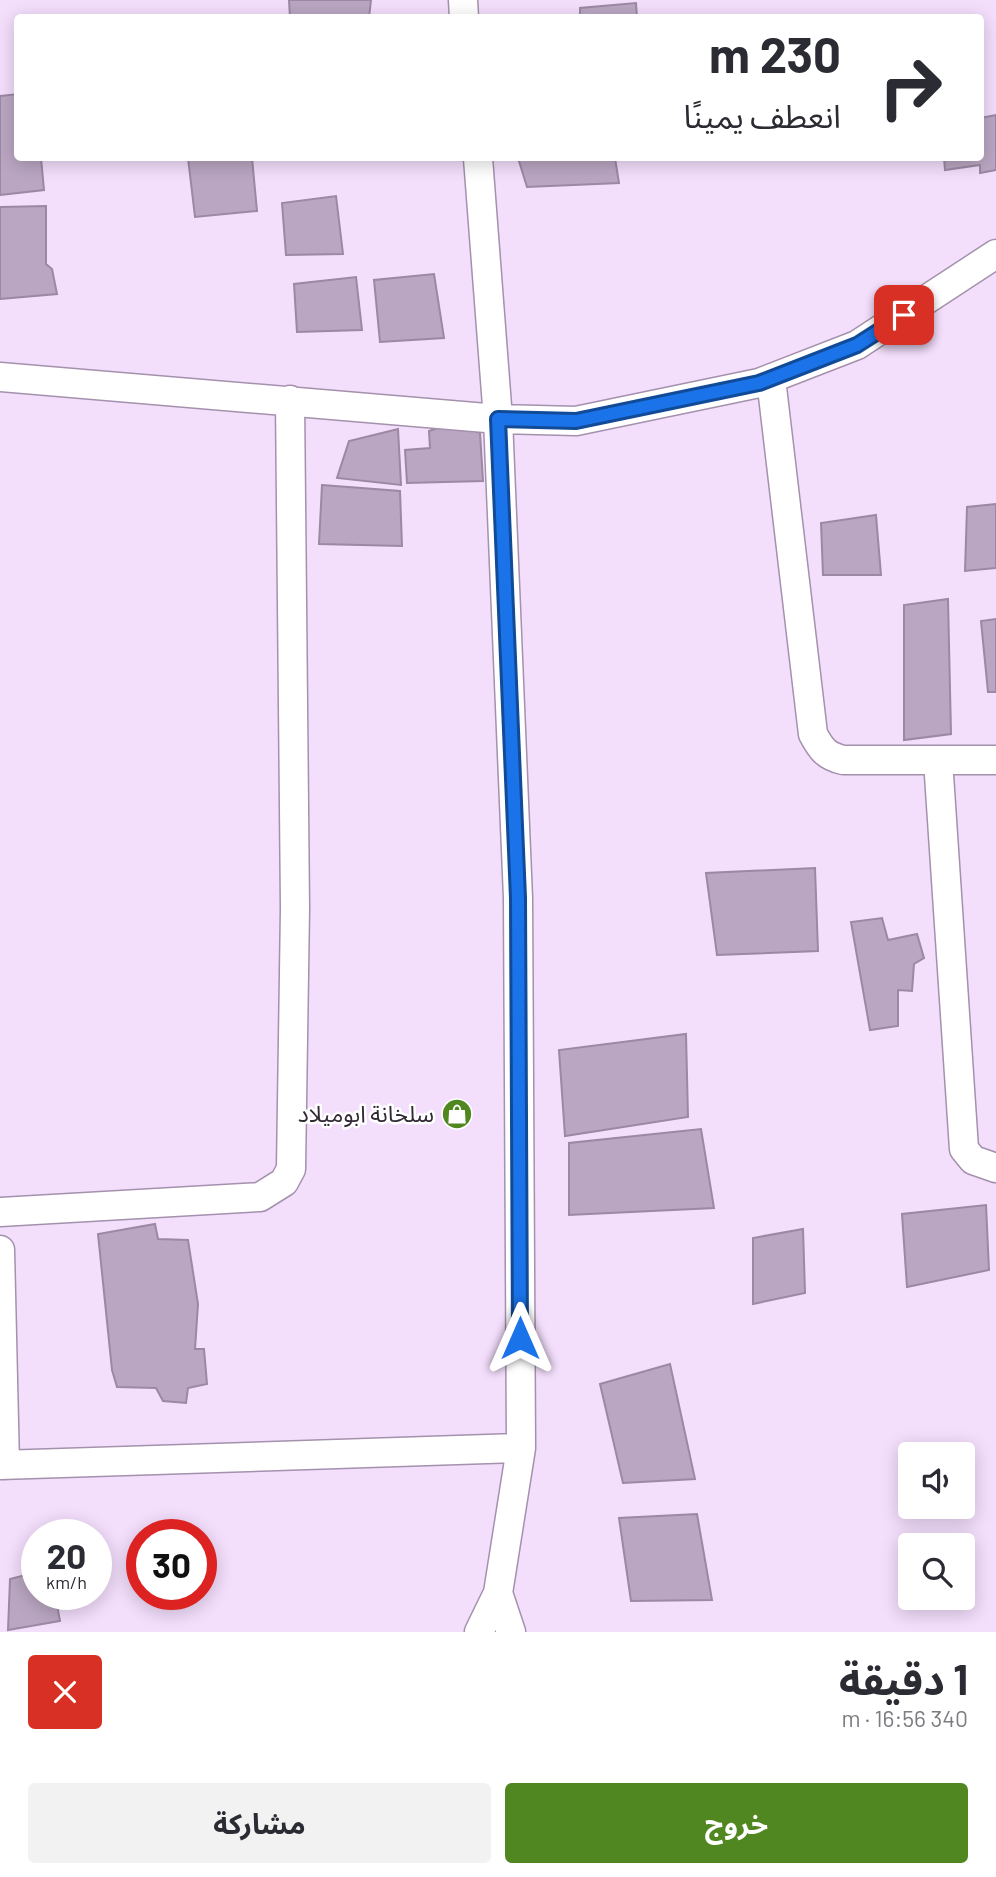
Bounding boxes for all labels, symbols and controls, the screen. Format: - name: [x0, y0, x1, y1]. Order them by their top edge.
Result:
- text: 230 m: [709, 24, 841, 83]
- icon: right: [865, 42, 956, 133]
- text: انعطف يمينًا: [684, 96, 841, 134]
- pin: [874, 285, 934, 345]
- icon: arrive: [885, 296, 923, 334]
- shop icon: سلخانة ابوميلاد: [440, 1097, 474, 1131]
- place label: سلخانة ابوميلاد: [298, 1099, 434, 1128]
- position arrow: [483, 1301, 557, 1375]
- map controls: [898, 1442, 975, 1610]
- button: sound: [898, 1442, 975, 1519]
- speed limit sign: 30: [126, 1519, 217, 1610]
- button: search: [898, 1533, 975, 1610]
- text: 20: [47, 1534, 86, 1576]
- text: km/h: [46, 1571, 87, 1593]
- text: 1 دقيقة: [839, 1653, 968, 1703]
- button: close: [28, 1655, 102, 1729]
- text: 340 m · 16:56: [841, 1704, 968, 1732]
- button: مشاركة: [28, 1783, 491, 1863]
- button: خروج: [505, 1783, 968, 1863]

